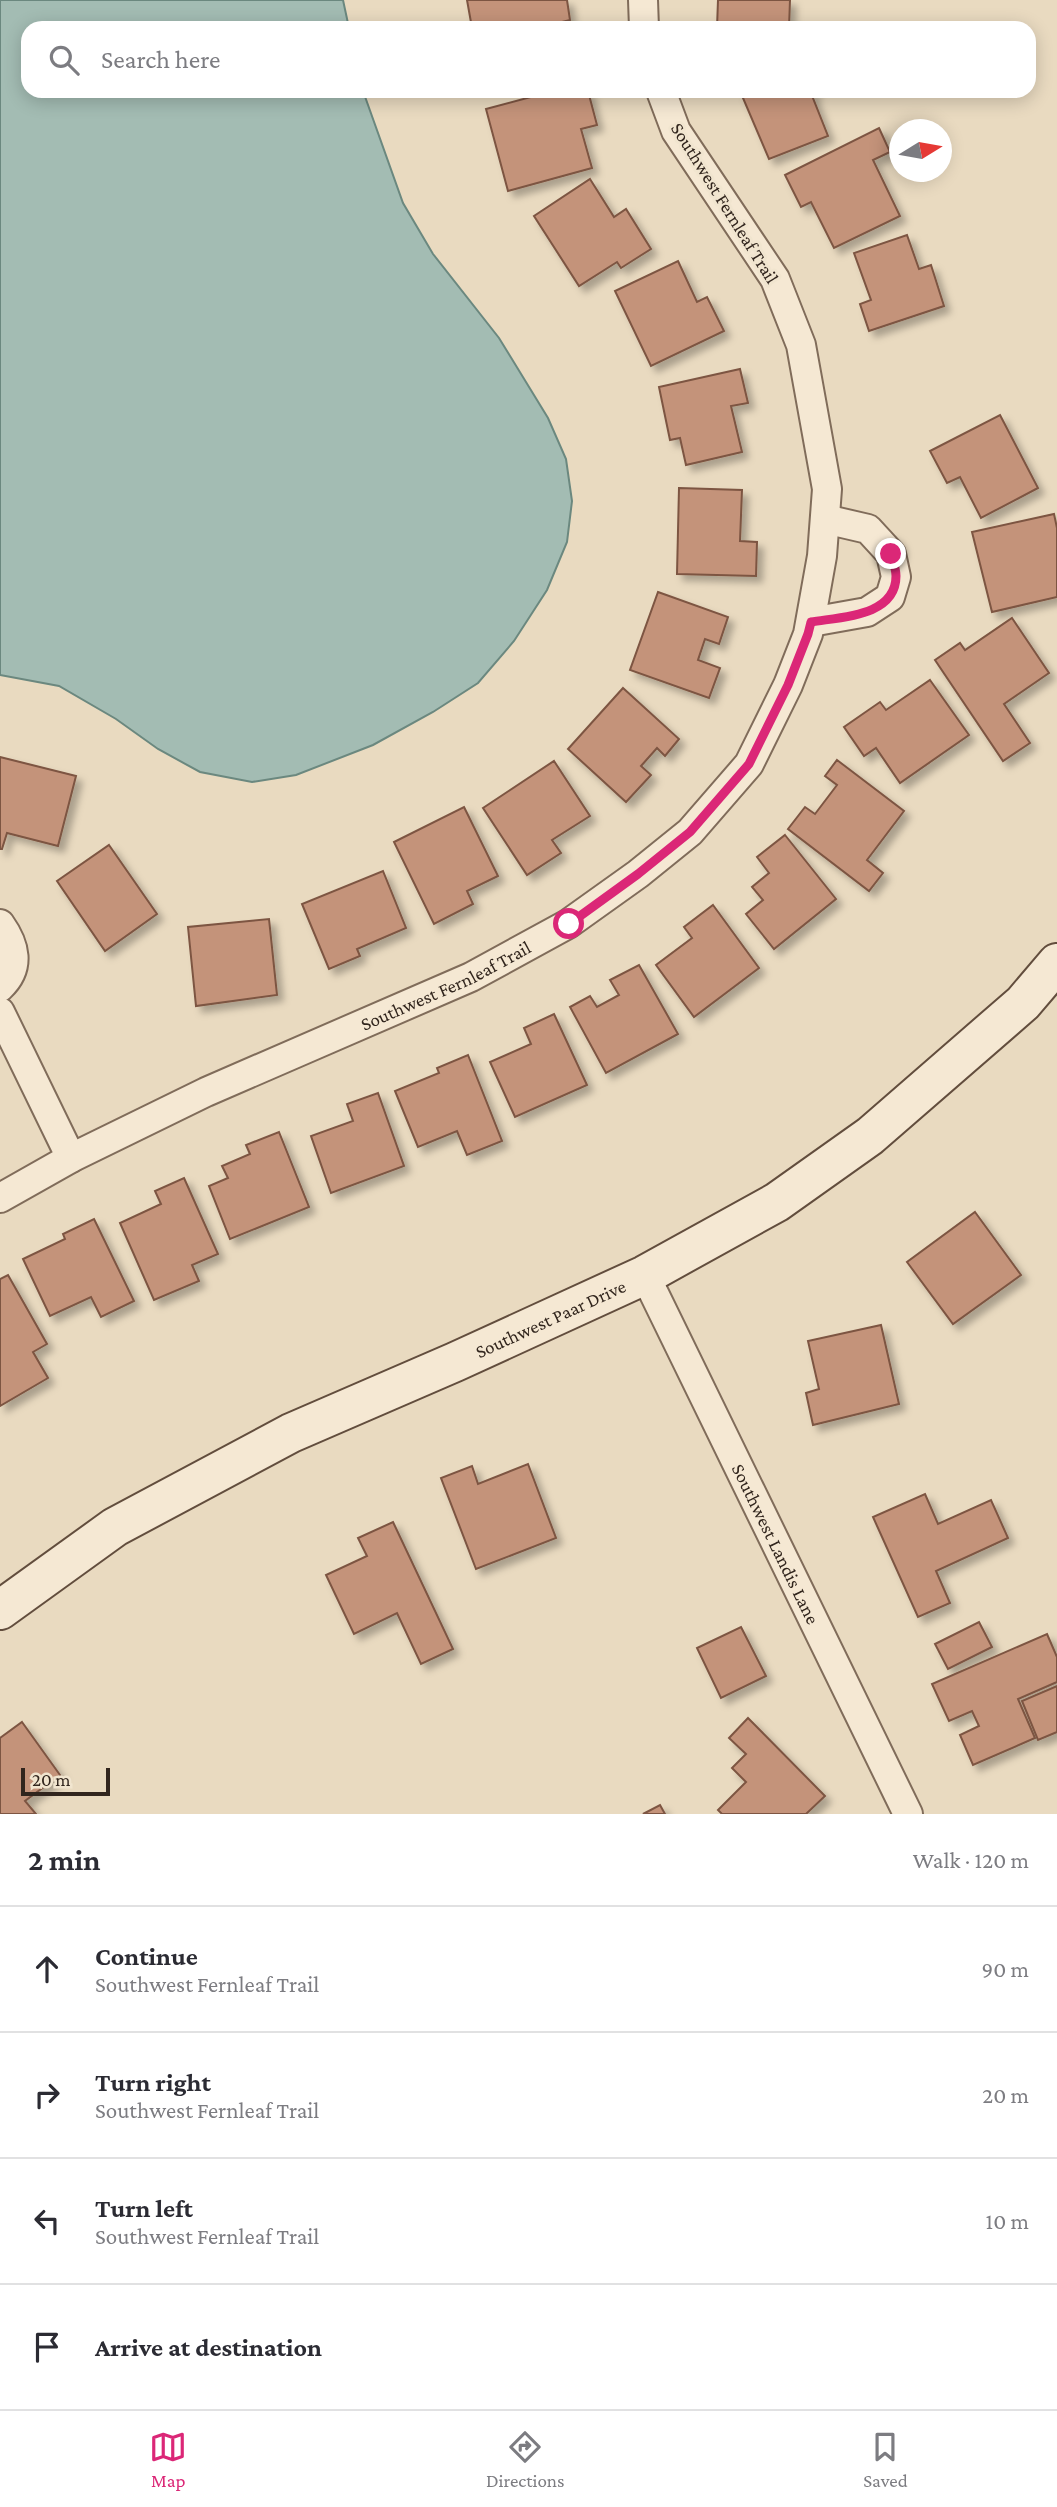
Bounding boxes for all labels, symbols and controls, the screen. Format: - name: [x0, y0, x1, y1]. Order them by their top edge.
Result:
- search box: [21, 21, 1036, 98]
- icon: search: [45, 41, 83, 79]
- text: Search here: [101, 45, 220, 74]
- street label: Southwest Fernleaf Trail: [667, 119, 783, 287]
- north arrow: [889, 119, 952, 182]
- route end: [875, 538, 906, 569]
- route start: [553, 908, 584, 939]
- street label: Southwest Fernleaf Trail: [357, 936, 534, 1034]
- street label: Southwest Paar Drive: [472, 1275, 629, 1362]
- street label: Southwest Landis Lane: [728, 1460, 824, 1627]
- scale bar: [21, 1765, 110, 1797]
- text: 20 m: [32, 1769, 71, 1790]
- text: 2 min: [28, 1843, 100, 1876]
- text: Walk · 120 m: [913, 1847, 1029, 1873]
- text: Continue: [95, 1942, 198, 1971]
- icon: ahead: [28, 1950, 66, 1988]
- text: 90 m: [982, 1956, 1029, 1982]
- text: Southwest Fernleaf Trail: [95, 1971, 319, 1997]
- text: Turn right: [95, 2068, 211, 2097]
- icon: right: [28, 2076, 66, 2114]
- text: 20 m: [982, 2082, 1029, 2108]
- text: Southwest Fernleaf Trail: [95, 2097, 319, 2123]
- text: Turn left: [95, 2194, 193, 2223]
- icon: left: [28, 2202, 66, 2240]
- text: 10 m: [986, 2208, 1029, 2234]
- text: Southwest Fernleaf Trail: [95, 2223, 319, 2249]
- icon: arrive: [28, 2328, 66, 2366]
- text: Arrive at destination: [95, 2333, 322, 2362]
- tab: Map: [149, 2428, 187, 2491]
- tab: Directions: [486, 2428, 565, 2491]
- tab: Saved: [863, 2428, 908, 2491]

